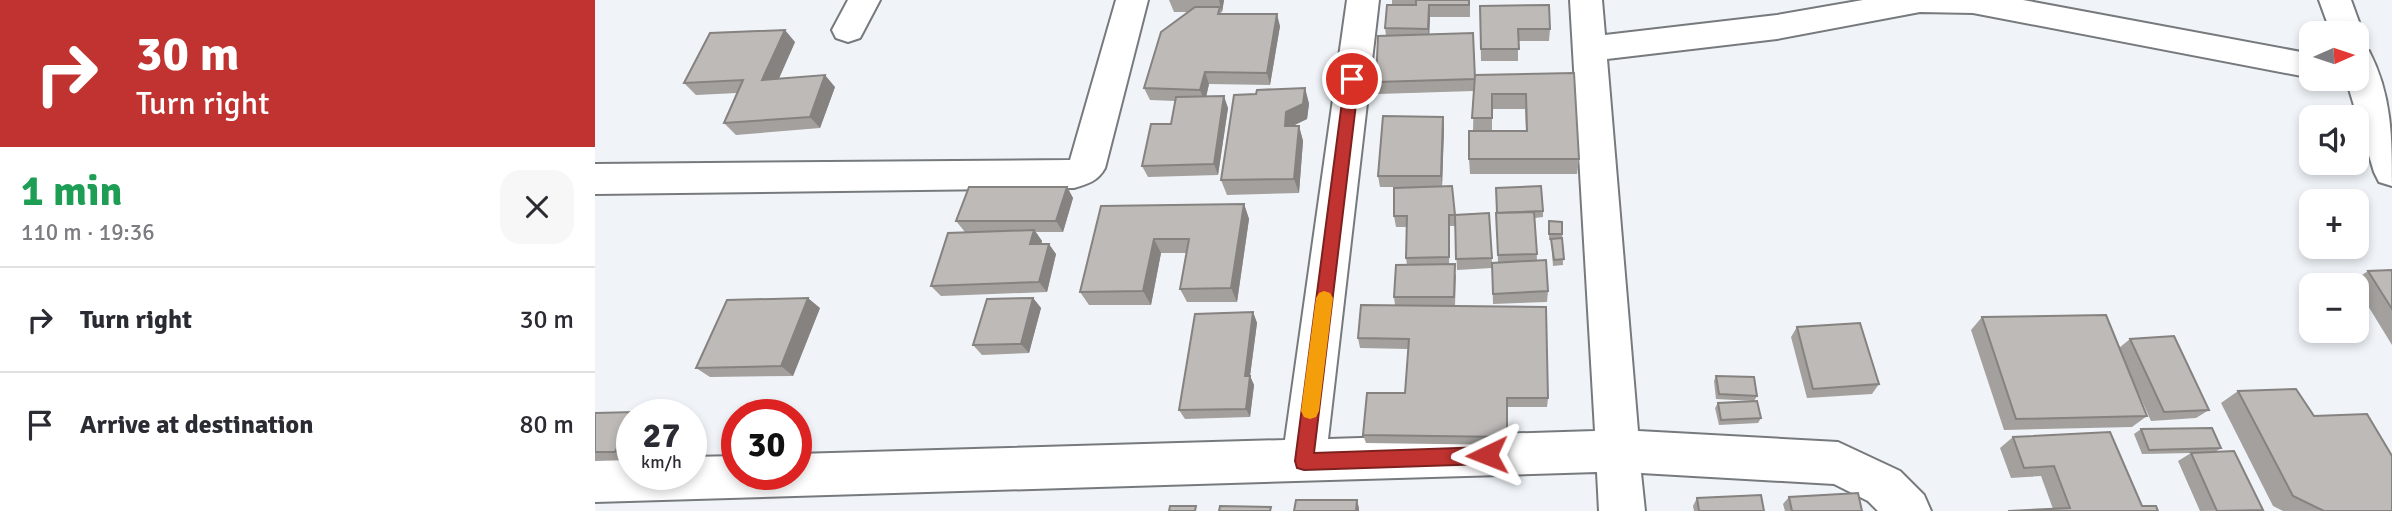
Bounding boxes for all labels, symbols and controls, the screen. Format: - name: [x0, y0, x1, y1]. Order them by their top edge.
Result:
- north arrow: [2299, 21, 2369, 91]
- map controls: [2299, 21, 2369, 343]
- text: 30 m: [136, 24, 239, 84]
- icon: right: [21, 28, 112, 119]
- pin: [1322, 49, 1382, 109]
- icon: arrive: [1333, 60, 1371, 98]
- text: Turn right: [136, 84, 269, 123]
- button: sound: [2299, 105, 2369, 175]
- text: 1 min: [21, 166, 122, 217]
- button: close: [500, 170, 574, 244]
- button: +: [2299, 189, 2369, 259]
- text: 110 m · 19:36: [21, 218, 155, 247]
- button: −: [2299, 273, 2369, 343]
- icon: right: [21, 301, 59, 339]
- text: Turn right: [80, 304, 192, 336]
- text: 30 m: [519, 304, 574, 336]
- speed limit sign: 30: [721, 399, 812, 490]
- icon: arrive: [21, 406, 59, 444]
- text: Arrive at destination: [80, 409, 313, 441]
- text: 80 m: [519, 409, 574, 441]
- text: 27: [643, 414, 680, 457]
- position arrow: [1450, 418, 1524, 492]
- text: km/h: [641, 451, 682, 473]

